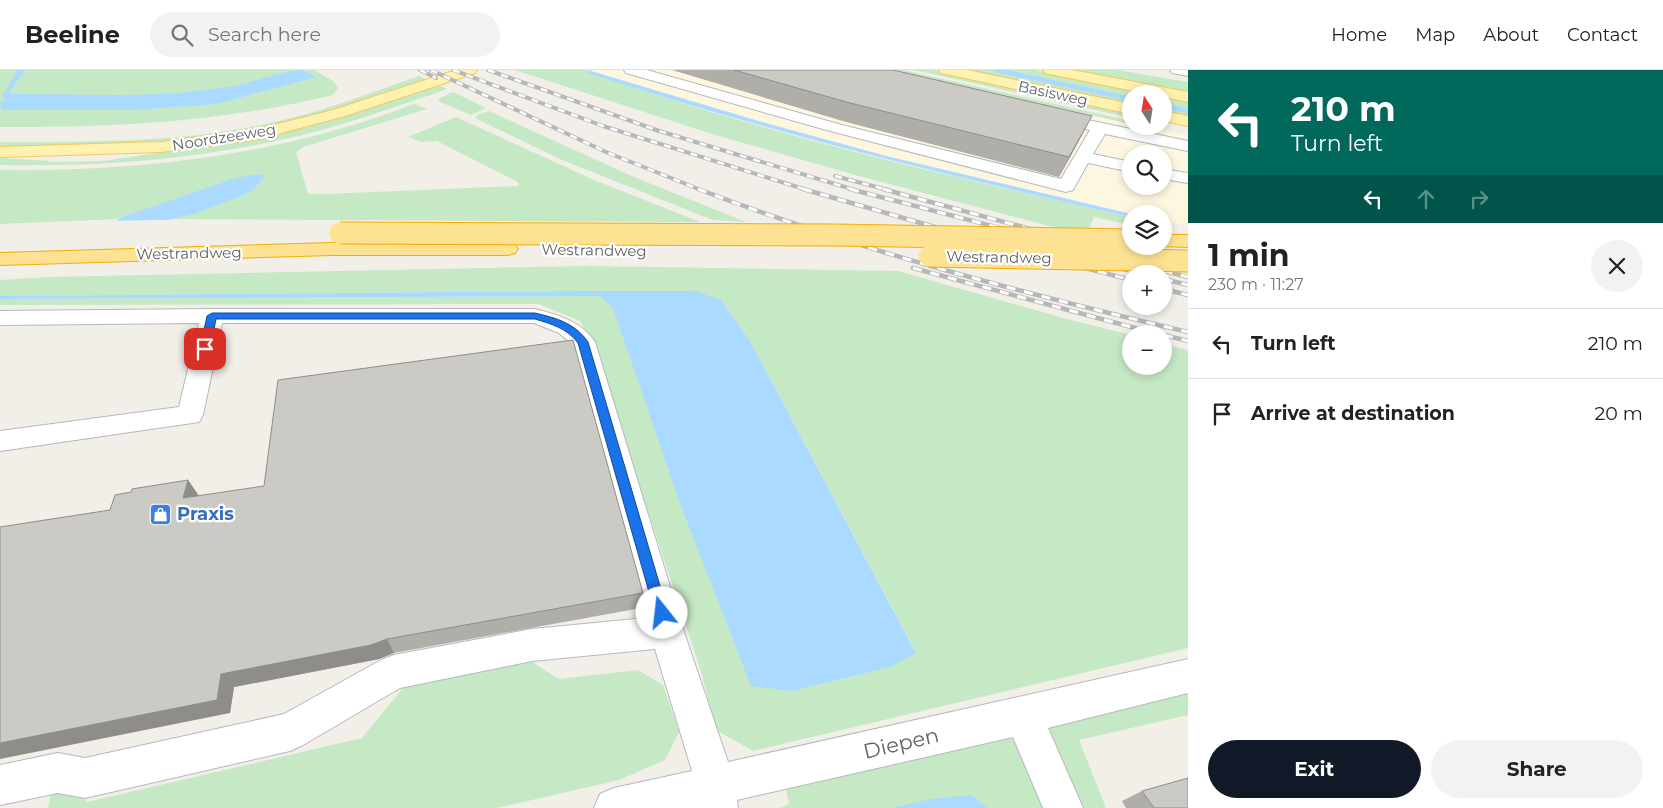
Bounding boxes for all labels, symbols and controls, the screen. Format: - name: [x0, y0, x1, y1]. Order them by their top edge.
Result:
- search box: [150, 12, 500, 57]
- text: Beeline: [25, 20, 120, 49]
- icon: search: [168, 21, 196, 49]
- text: Search here: [208, 23, 321, 46]
- text: Home: [1331, 24, 1387, 46]
- text: Map: [1415, 24, 1455, 46]
- text: About: [1483, 24, 1539, 46]
- text: Contact: [1567, 24, 1638, 46]
- street label: Basisweg: [1016, 76, 1090, 110]
- north arrow: [1122, 85, 1172, 135]
- map controls: [1122, 85, 1172, 375]
- text: 210 m: [1291, 87, 1396, 130]
- icon: left: [1208, 90, 1273, 155]
- street label: Noordzeeweg: [171, 119, 277, 155]
- text: Turn left: [1291, 130, 1383, 157]
- button: search: [1122, 145, 1172, 195]
- icon: left: [1359, 185, 1387, 213]
- icon: ahead: [1412, 185, 1440, 213]
- icon: right: [1465, 185, 1493, 213]
- button: layers: [1122, 205, 1172, 255]
- text: 1 min: [1208, 237, 1289, 274]
- street label: Westrandweg: [541, 240, 647, 260]
- button: close: [1591, 240, 1643, 292]
- street label: Westrandweg: [136, 243, 242, 263]
- street label: Westrandweg: [946, 247, 1052, 267]
- button: +: [1122, 265, 1172, 315]
- text: 230 m · 11:27: [1208, 275, 1304, 294]
- button: −: [1122, 325, 1172, 375]
- pin: [184, 328, 226, 370]
- icon: left: [1208, 330, 1236, 358]
- text: Turn left: [1251, 332, 1336, 355]
- text: 210 m: [1588, 332, 1643, 355]
- icon: arrive: [191, 335, 219, 363]
- icon: arrive: [1208, 400, 1236, 428]
- text: Arrive at destination: [1251, 402, 1455, 425]
- text: 20 m: [1595, 402, 1643, 425]
- shop icon: Praxis: [149, 502, 173, 526]
- place label: Praxis: [177, 503, 234, 525]
- position arrow: [635, 586, 687, 638]
- street label: Diepen: [861, 722, 941, 764]
- button: Exit: [1208, 740, 1421, 798]
- button: Share: [1431, 740, 1643, 798]

